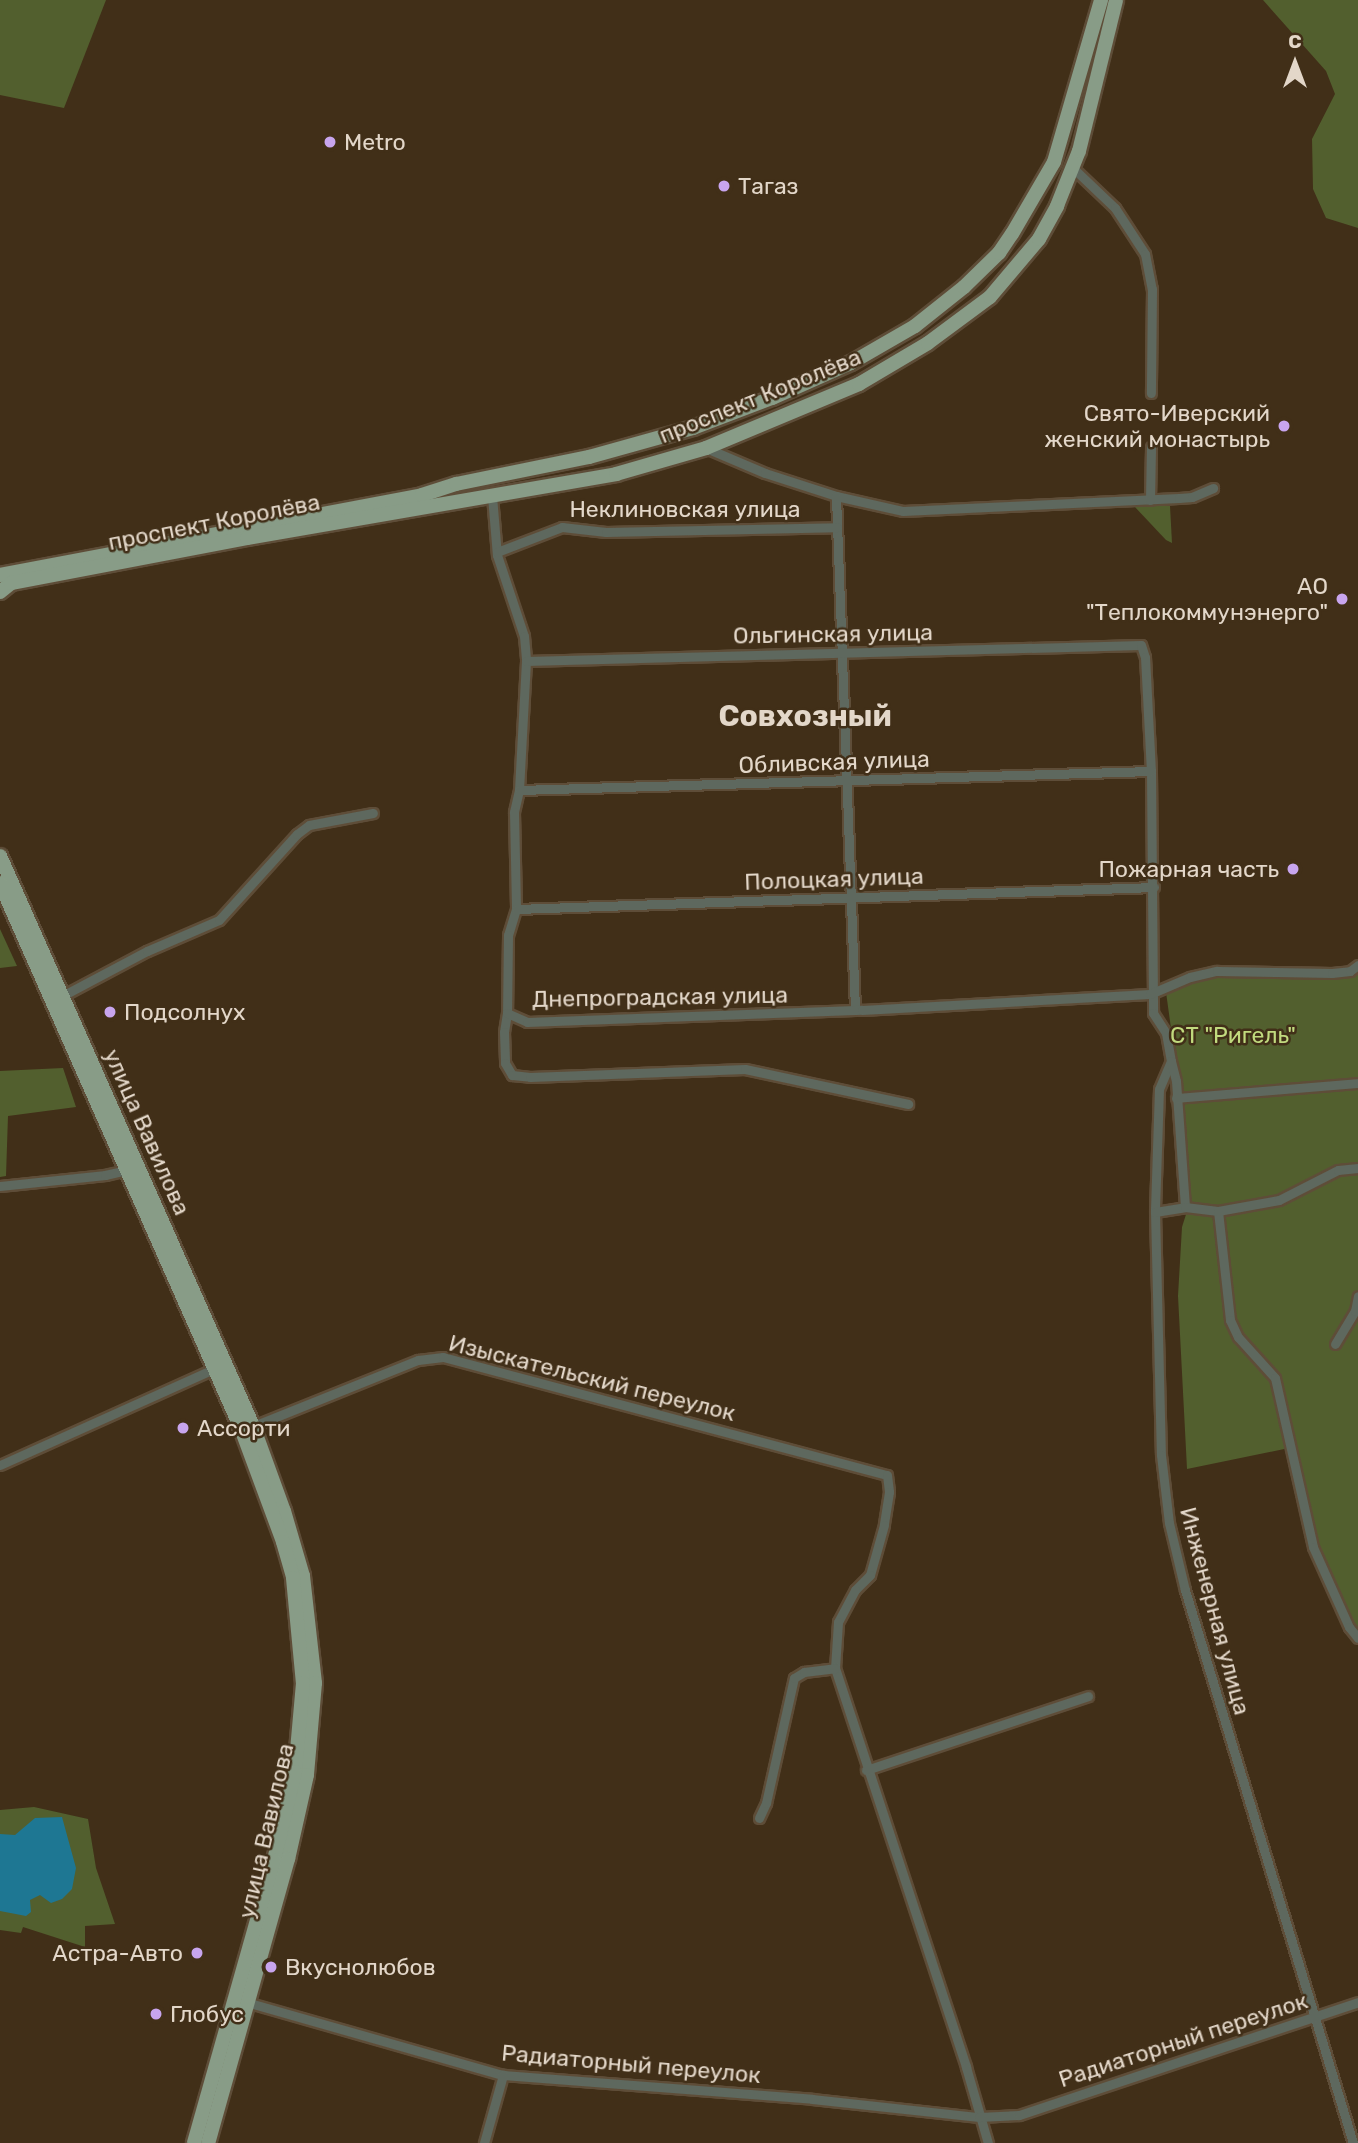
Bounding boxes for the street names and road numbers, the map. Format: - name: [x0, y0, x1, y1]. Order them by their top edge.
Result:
- street label: проспект Королёва: [655, 343, 865, 449]
- street label: проспект Королёва: [106, 488, 322, 556]
- street label: Неклиновская улица: [569, 495, 801, 523]
- street label: Ольгинская улица: [733, 618, 933, 650]
- street label: Обливская улица: [738, 745, 930, 779]
- street label: Полоцкая улица: [744, 862, 924, 896]
- street label: Днепроградская улица: [532, 981, 788, 1013]
- street label: улица Вавилова: [98, 1045, 196, 1219]
- street label: Изыскательский переулок: [446, 1329, 738, 1427]
- street label: Инженерная улица: [1174, 1504, 1256, 1718]
- street label: улица Вавилова: [232, 1741, 300, 1921]
- street label: Радиаторный переулок: [1055, 1987, 1311, 2093]
- street label: Радиаторный переулок: [500, 2039, 762, 2089]

